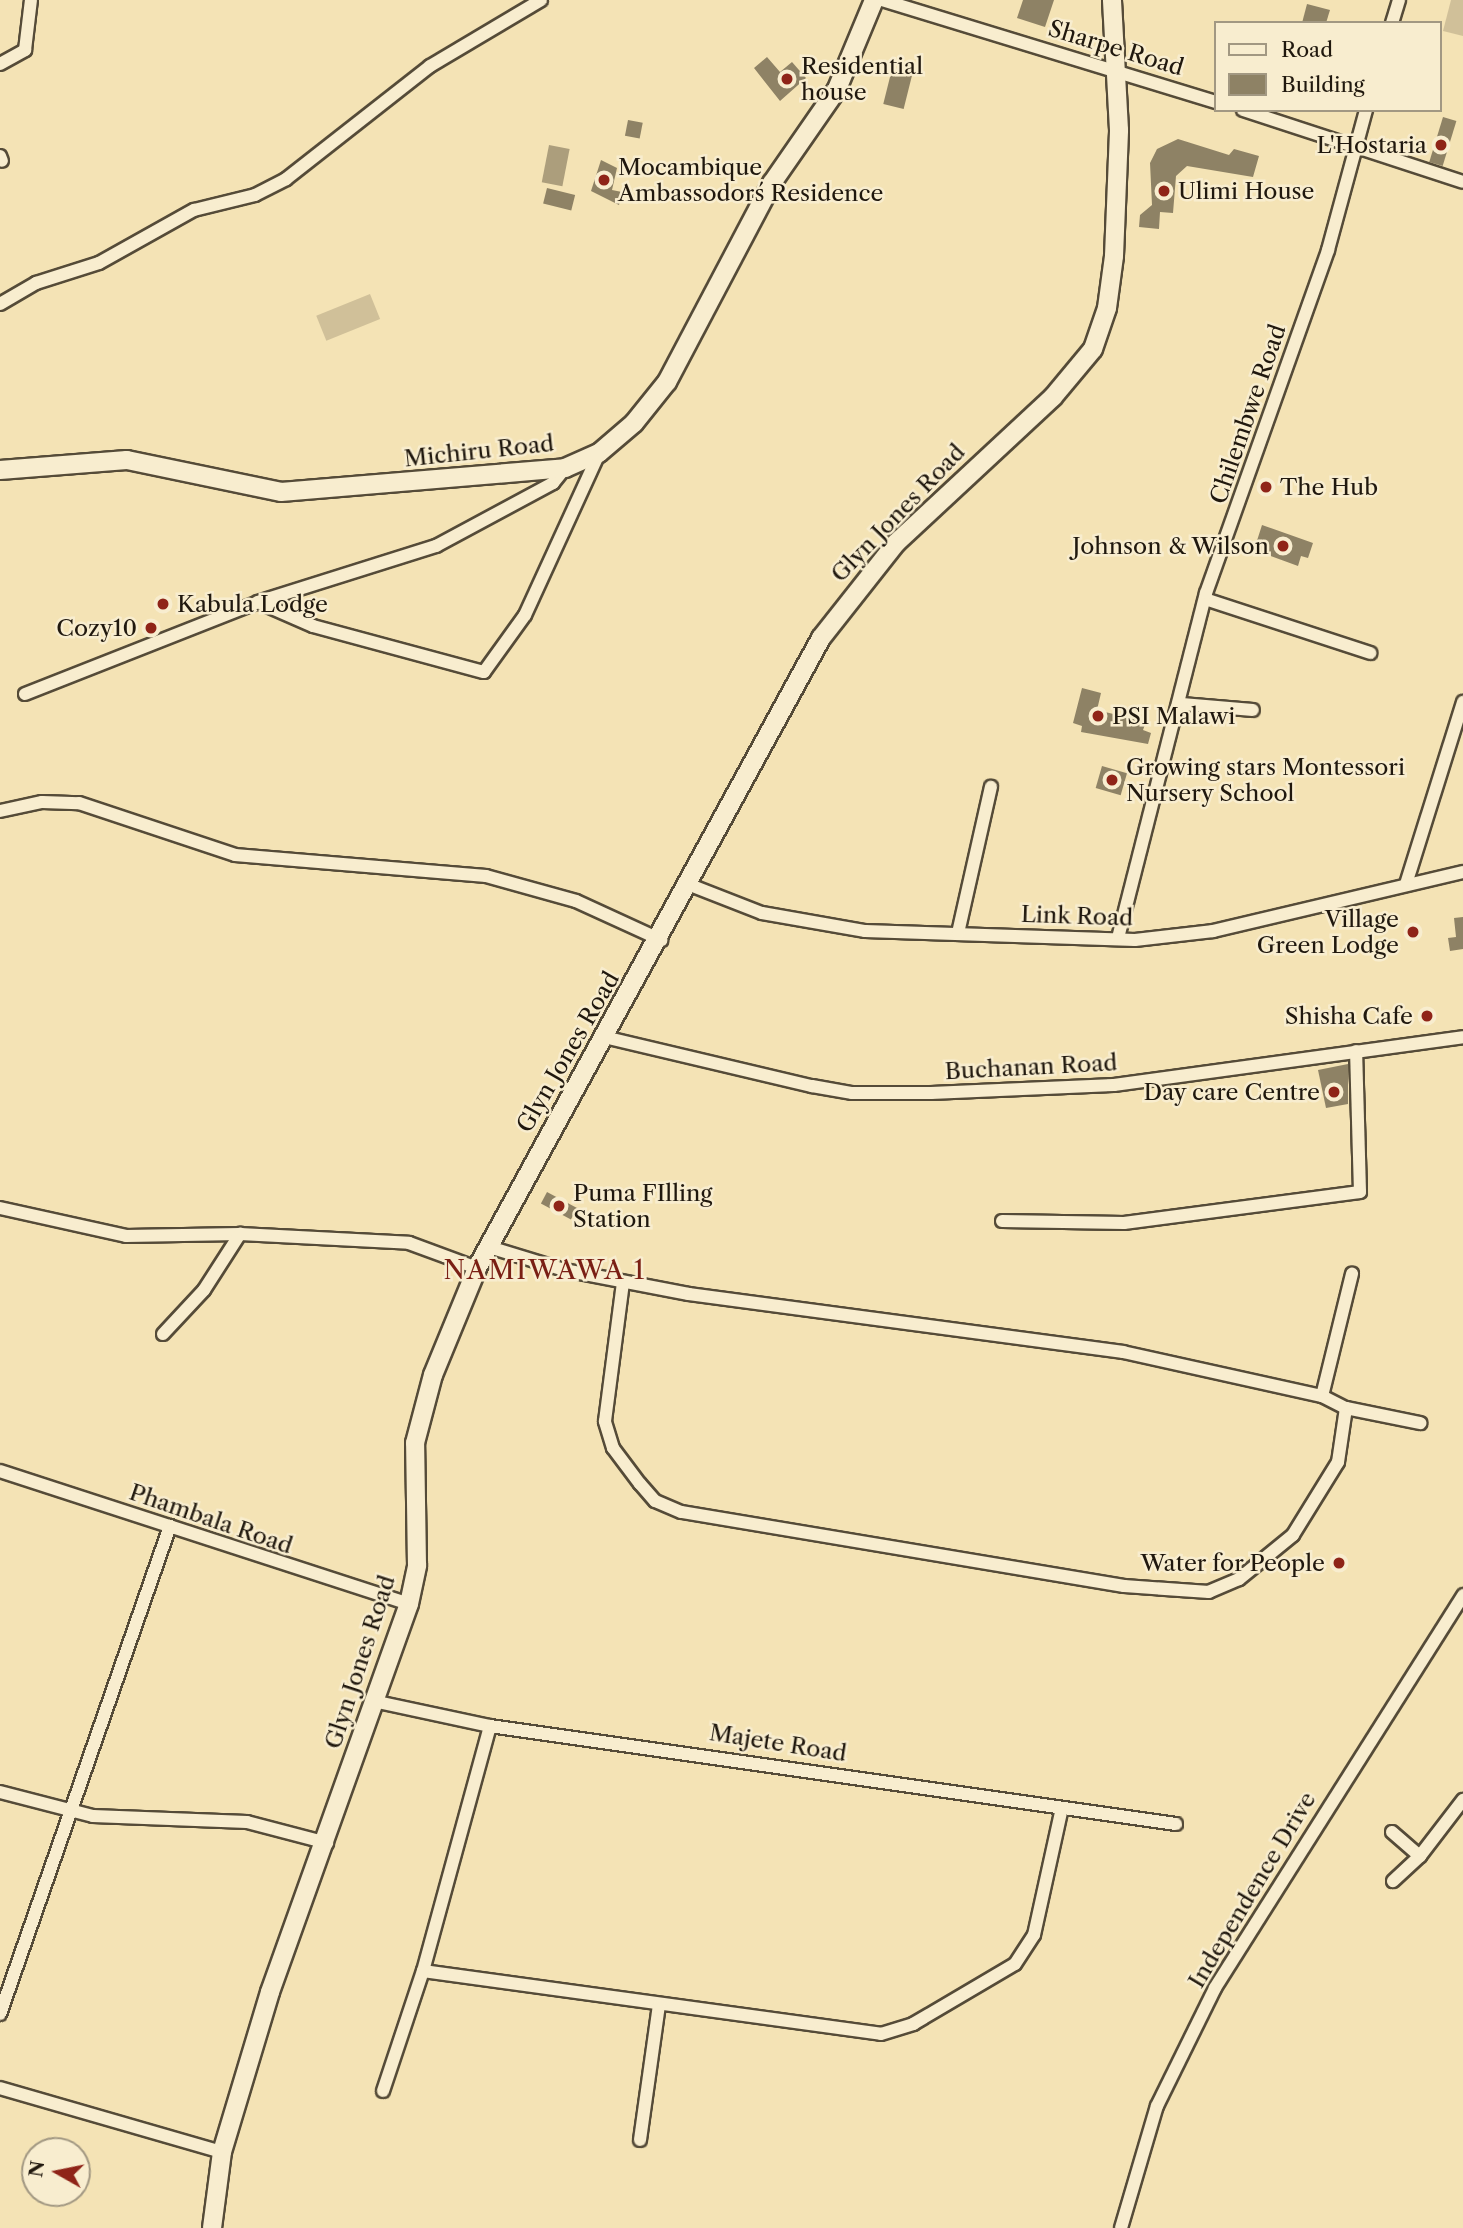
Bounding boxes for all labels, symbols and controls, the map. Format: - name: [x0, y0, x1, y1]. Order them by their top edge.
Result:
- street label: Sharpe Road: [1045, 14, 1187, 82]
- legend: [1214, 21, 1442, 112]
- text: Road: [1281, 37, 1333, 62]
- place label: Residential house: [801, 52, 923, 106]
- marker: Residential house: [779, 71, 795, 87]
- text: Building: [1281, 72, 1365, 97]
- place label: L'Hostaria: [1317, 131, 1427, 159]
- marker: L'Hostaria: [1433, 137, 1449, 153]
- place label: Mocambique Ambassodorś Residence: [618, 153, 883, 207]
- marker: Mocambique Ambassodorś Residence: [596, 172, 612, 188]
- place label: Ulimi House: [1178, 177, 1314, 205]
- marker: Ulimi House: [1156, 183, 1172, 199]
- street label: Chilembwe Road: [1204, 321, 1292, 507]
- street label: Michiru Road: [403, 429, 555, 473]
- street label: Glyn Jones Road: [825, 438, 971, 588]
- place label: The Hub: [1280, 473, 1378, 501]
- marker: The Hub: [1258, 479, 1274, 495]
- place label: Johnson & Wilson: [1071, 532, 1269, 560]
- marker: Johnson & Wilson: [1275, 538, 1291, 554]
- place label: Kabula Lodge: [177, 590, 328, 618]
- marker: Kabula Lodge: [155, 596, 171, 612]
- place label: Cozy10: [56, 614, 137, 642]
- marker: Cozy10: [143, 620, 159, 636]
- place label: PSI Malawi: [1112, 702, 1235, 730]
- marker: PSI Malawi: [1090, 708, 1106, 724]
- place label: Growing stars Montessori Nursery School: [1126, 753, 1405, 807]
- marker: Growing stars Montessori Nursery School: [1104, 772, 1120, 788]
- street label: Link Road: [1020, 900, 1134, 932]
- place label: Village Green Lodge: [1257, 905, 1399, 959]
- marker: Village Green Lodge: [1405, 924, 1421, 940]
- street label: Glyn Jones Road: [511, 967, 625, 1137]
- place label: Shisha Cafe: [1284, 1002, 1413, 1030]
- marker: Shisha Cafe: [1419, 1008, 1435, 1024]
- street label: Buchanan Road: [944, 1049, 1118, 1085]
- place label: Day care Centre: [1143, 1078, 1320, 1106]
- marker: Day care Centre: [1326, 1084, 1342, 1100]
- place label: Puma FIlling Station: [573, 1179, 713, 1233]
- marker: Puma FIlling Station: [551, 1198, 567, 1214]
- district label: NAMIWAWA 1: [444, 1255, 646, 1287]
- street label: Phambala Road: [126, 1478, 296, 1560]
- place label: Water for People: [1140, 1549, 1325, 1577]
- marker: Water for People: [1331, 1555, 1347, 1571]
- street label: Glyn Jones Road: [319, 1572, 401, 1752]
- street label: Majete Road: [707, 1719, 849, 1767]
- street label: Independence Drive: [1183, 1787, 1321, 1993]
- north arrow: [21, 2137, 91, 2207]
- text: N: [24, 2159, 49, 2179]

